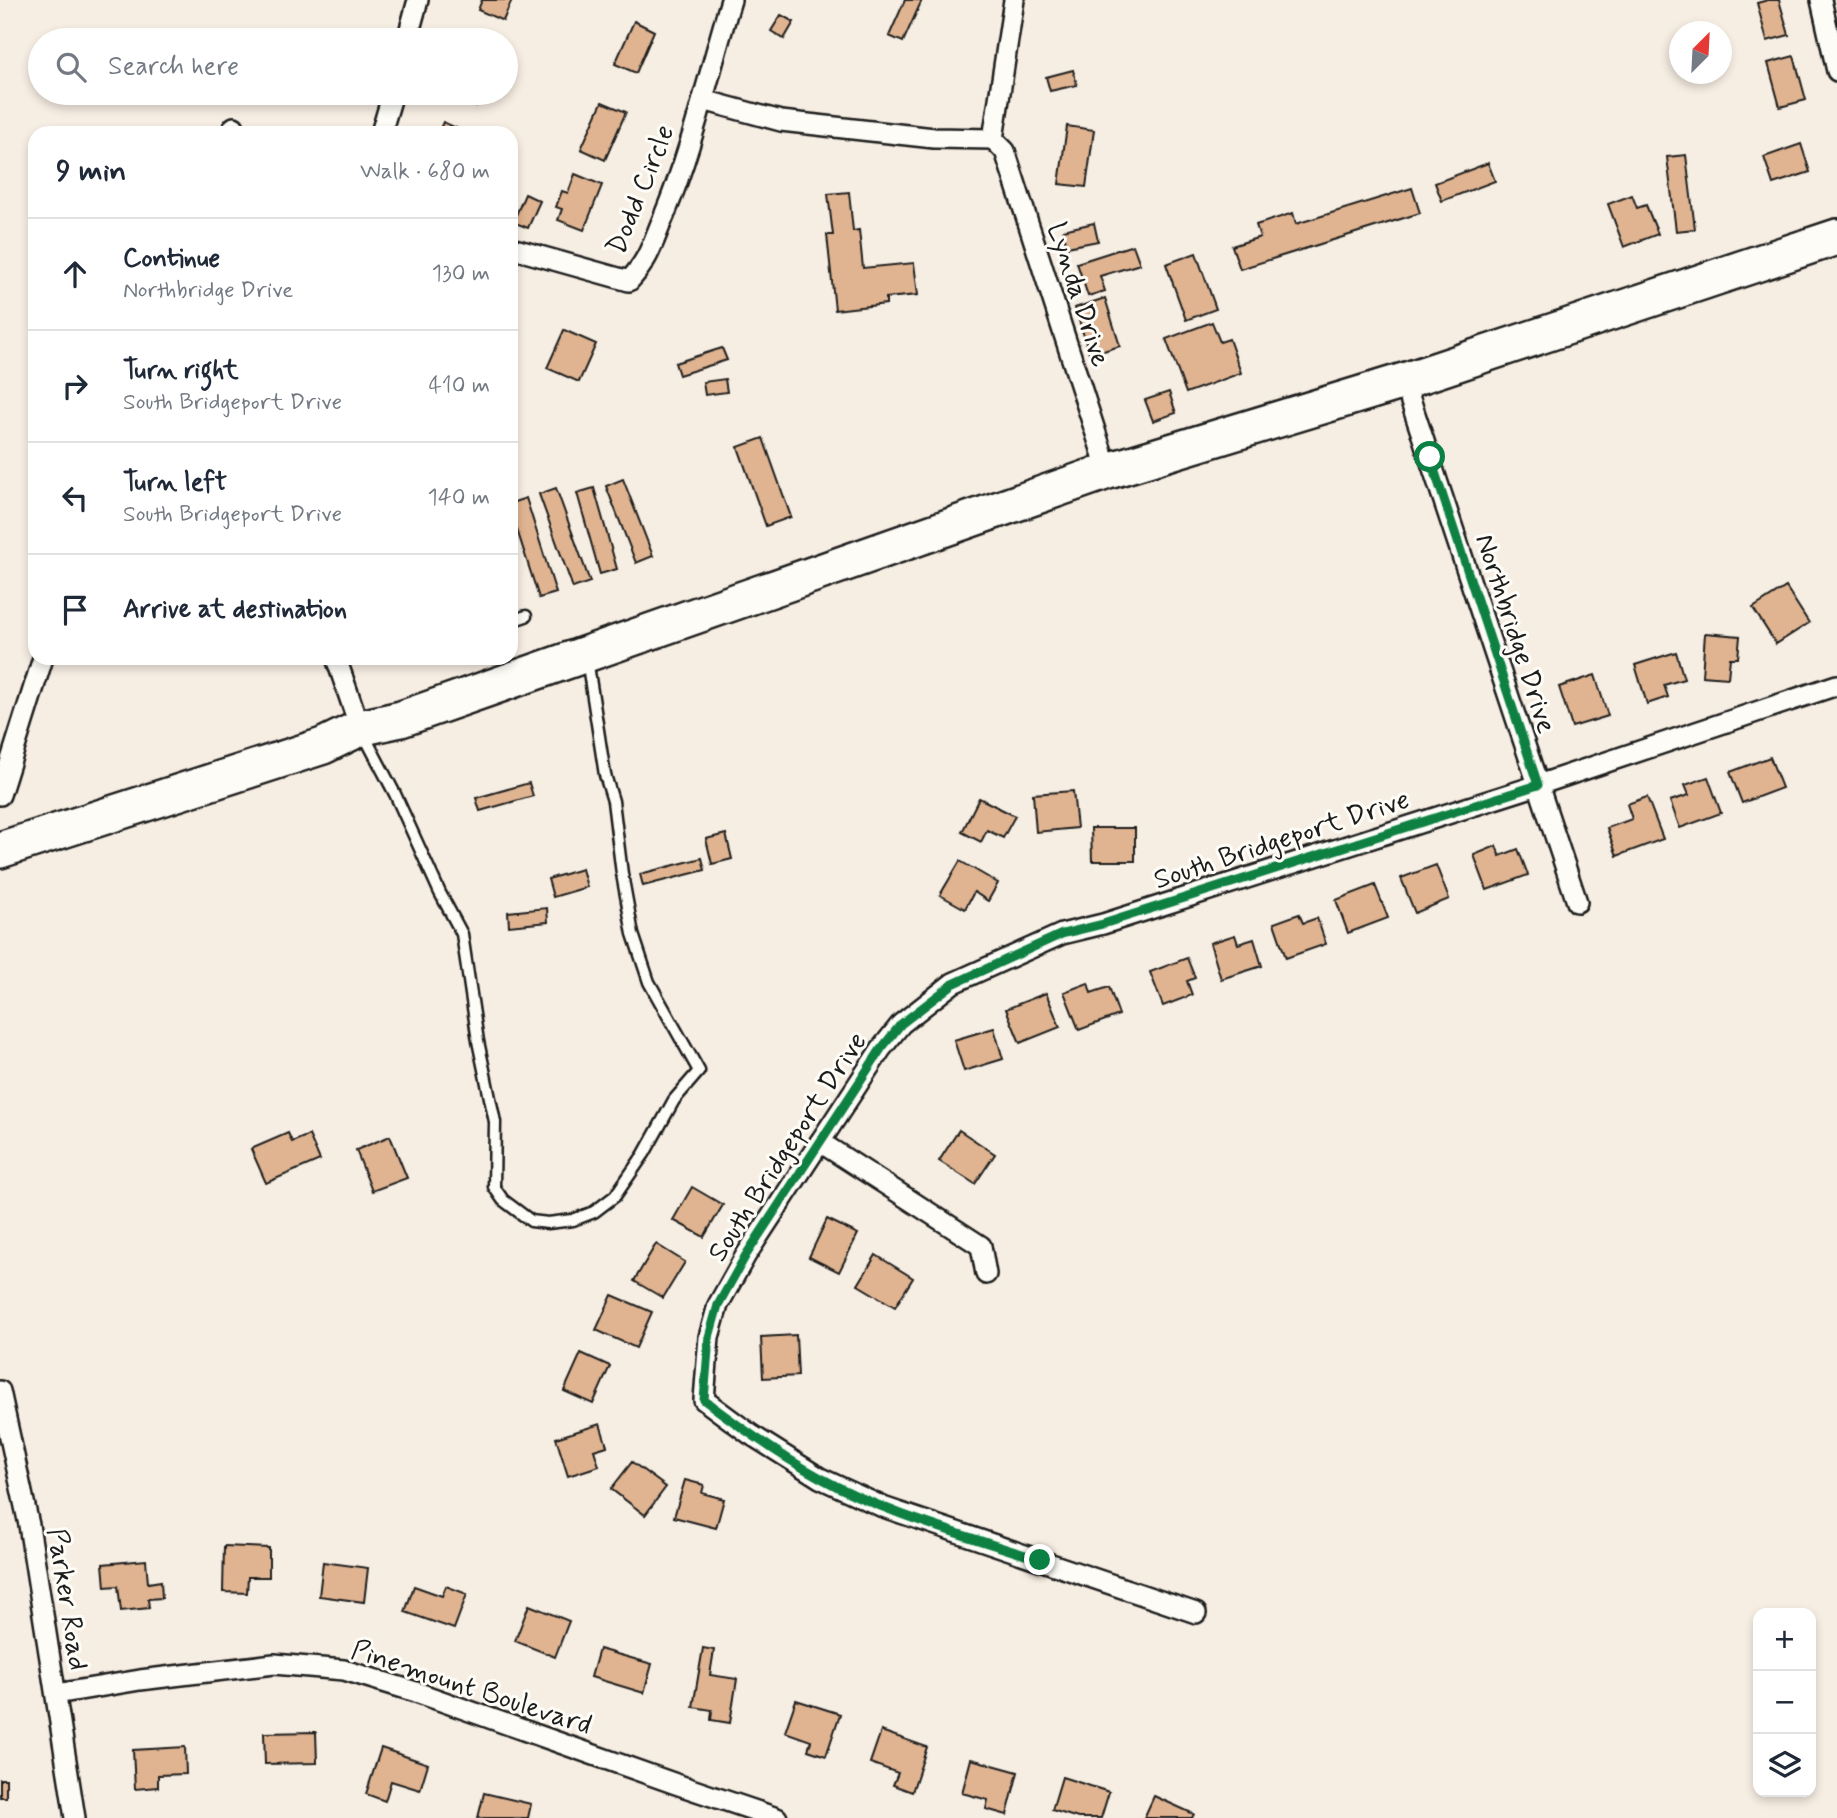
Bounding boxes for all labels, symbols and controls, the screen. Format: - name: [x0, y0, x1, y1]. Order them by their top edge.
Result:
- north arrow: [1669, 21, 1732, 84]
- search box: [28, 28, 518, 105]
- icon: search: [52, 48, 90, 86]
- text: Search here: [108, 50, 239, 84]
- street label: Dodd Circle: [599, 120, 684, 260]
- text: 9 min: [56, 152, 126, 191]
- text: Walk · 680 m: [360, 157, 490, 187]
- street label: Lynda Drive: [1037, 218, 1118, 372]
- text: Continue: [123, 242, 220, 276]
- icon: ahead: [56, 255, 94, 293]
- text: 130 m: [432, 259, 490, 289]
- text: Northbridge Drive: [123, 276, 293, 306]
- text: Turn right: [123, 354, 239, 388]
- icon: right: [56, 367, 94, 405]
- text: 410 m: [428, 371, 490, 401]
- text: South Bridgeport Drive: [123, 388, 342, 418]
- route start: [1414, 441, 1445, 472]
- text: Turn left: [123, 466, 227, 500]
- icon: left: [56, 479, 94, 517]
- text: 140 m: [427, 483, 490, 513]
- text: South Bridgeport Drive: [123, 500, 342, 530]
- street label: Northbridge Drive: [1465, 529, 1564, 738]
- icon: arrive: [56, 591, 94, 629]
- text: Arrive at destination: [123, 593, 347, 627]
- street label: South Bridgeport Drive: [1149, 782, 1414, 899]
- street label: South Bridgeport Drive: [700, 1025, 876, 1269]
- street label: Parker Road: [37, 1526, 96, 1673]
- route end: [1024, 1544, 1055, 1575]
- map controls: [1753, 1608, 1816, 1797]
- button: +: [1753, 1608, 1816, 1671]
- street label: Pinemount Boulevard: [346, 1632, 596, 1745]
- button: −: [1753, 1671, 1816, 1734]
- button: layers: [1753, 1734, 1816, 1797]

